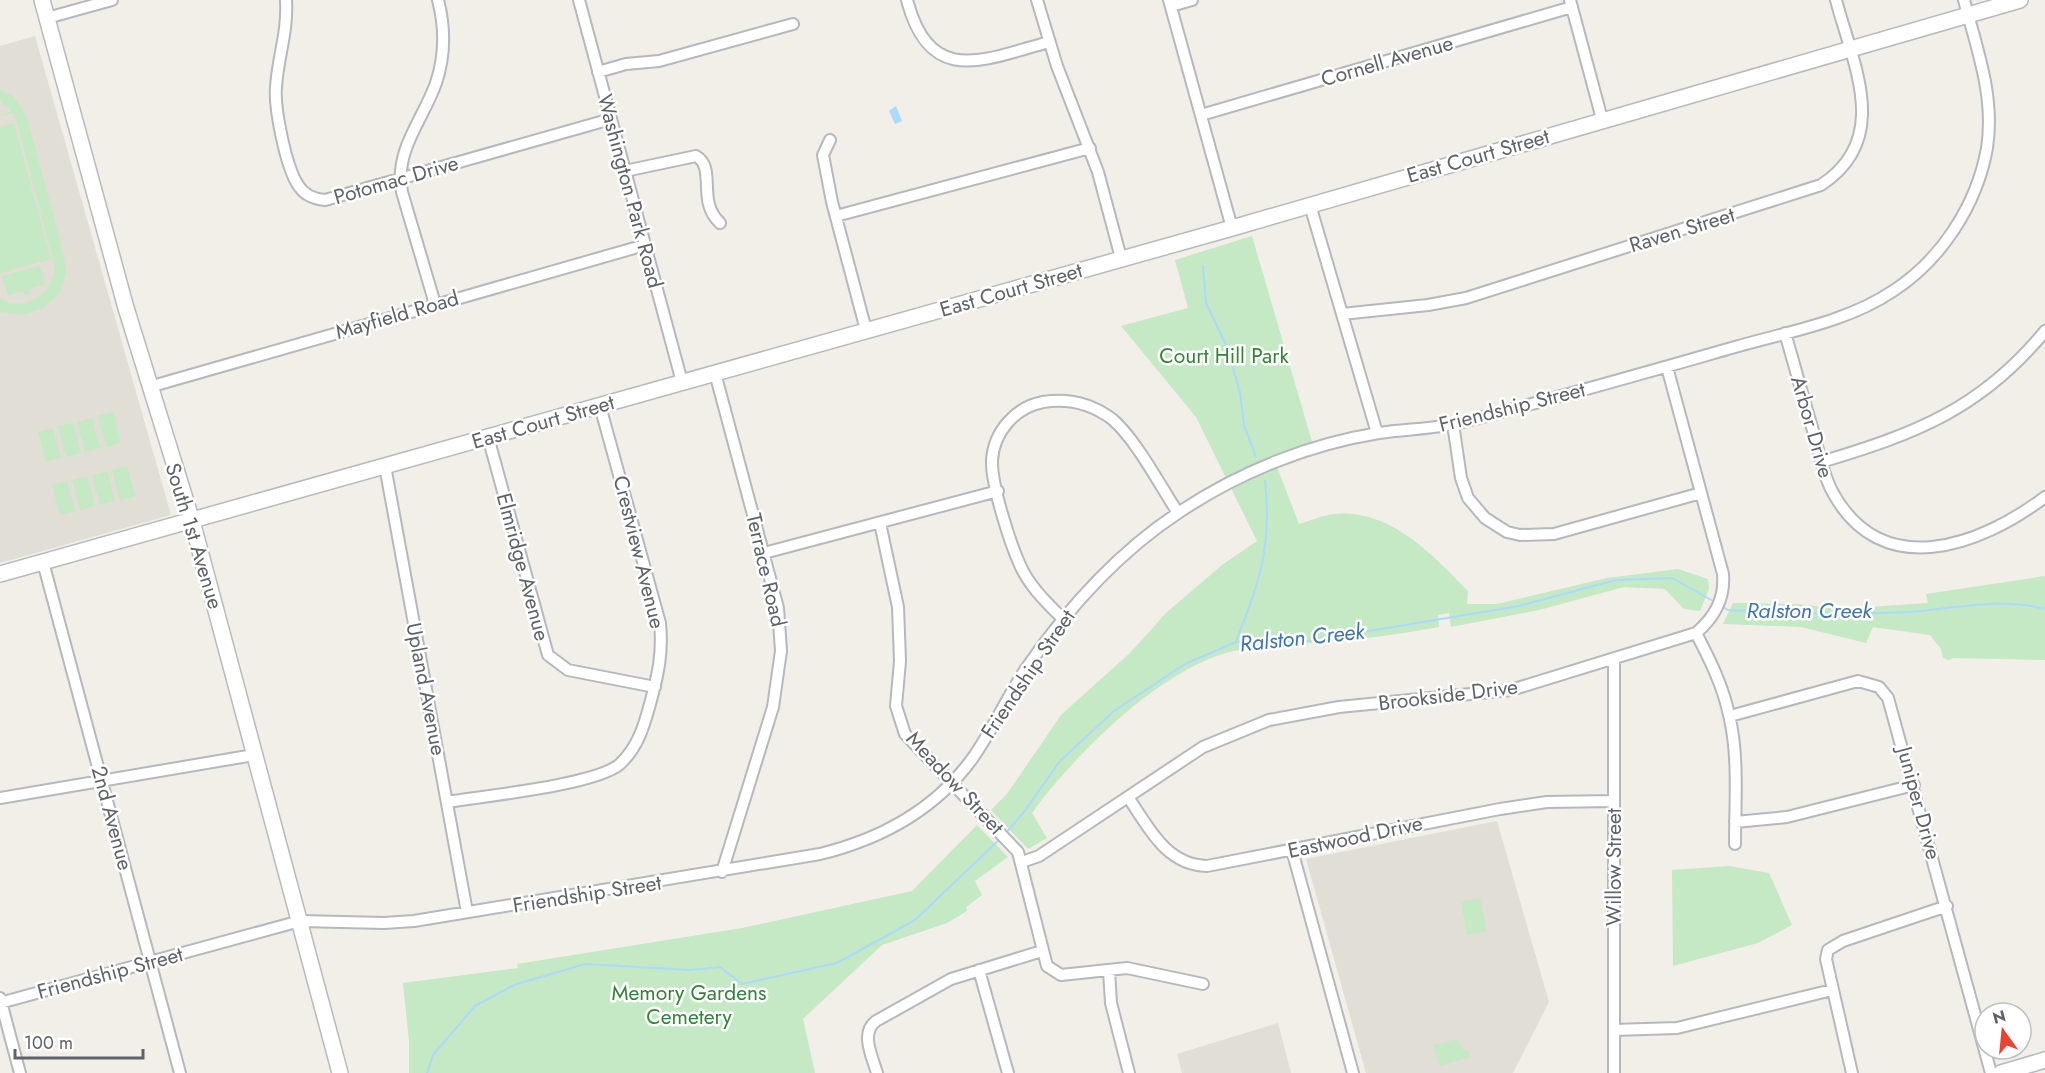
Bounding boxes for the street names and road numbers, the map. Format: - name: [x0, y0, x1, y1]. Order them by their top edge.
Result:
- street label: Cornell Avenue: [1317, 28, 1457, 94]
- street label: Washington Park Road: [590, 91, 670, 291]
- street label: East Court Street: [1403, 121, 1553, 191]
- street label: Potomac Drive: [330, 148, 462, 212]
- street label: Raven Street: [1626, 200, 1738, 260]
- street label: East Court Street: [936, 255, 1086, 325]
- street label: Mayfield Road: [332, 283, 462, 347]
- street label: Arbor Drive: [1783, 373, 1841, 482]
- street label: Friendship Street: [1436, 374, 1588, 440]
- street label: East Court Street: [468, 387, 618, 457]
- street label: South 1st Avenue: [158, 459, 230, 613]
- street label: Crestview Avenue: [605, 472, 673, 632]
- street label: Elmridge Avenue: [489, 490, 557, 644]
- street label: Terrace Road: [738, 510, 794, 630]
- street label: Friendship Street: [974, 603, 1082, 745]
- street label: Upland Avenue: [398, 620, 454, 758]
- street label: Brookside Drive: [1376, 672, 1520, 718]
- street label: Meadow Street: [899, 725, 1011, 841]
- street label: Juniper Drive: [1889, 740, 1948, 863]
- street label: 2nd Avenue: [84, 763, 140, 874]
- street label: Eastwood Drive: [1285, 808, 1425, 866]
- street label: Willow Street: [1599, 808, 1629, 926]
- street label: Friendship Street: [511, 867, 663, 921]
- street label: Friendship Street: [34, 939, 186, 1007]

